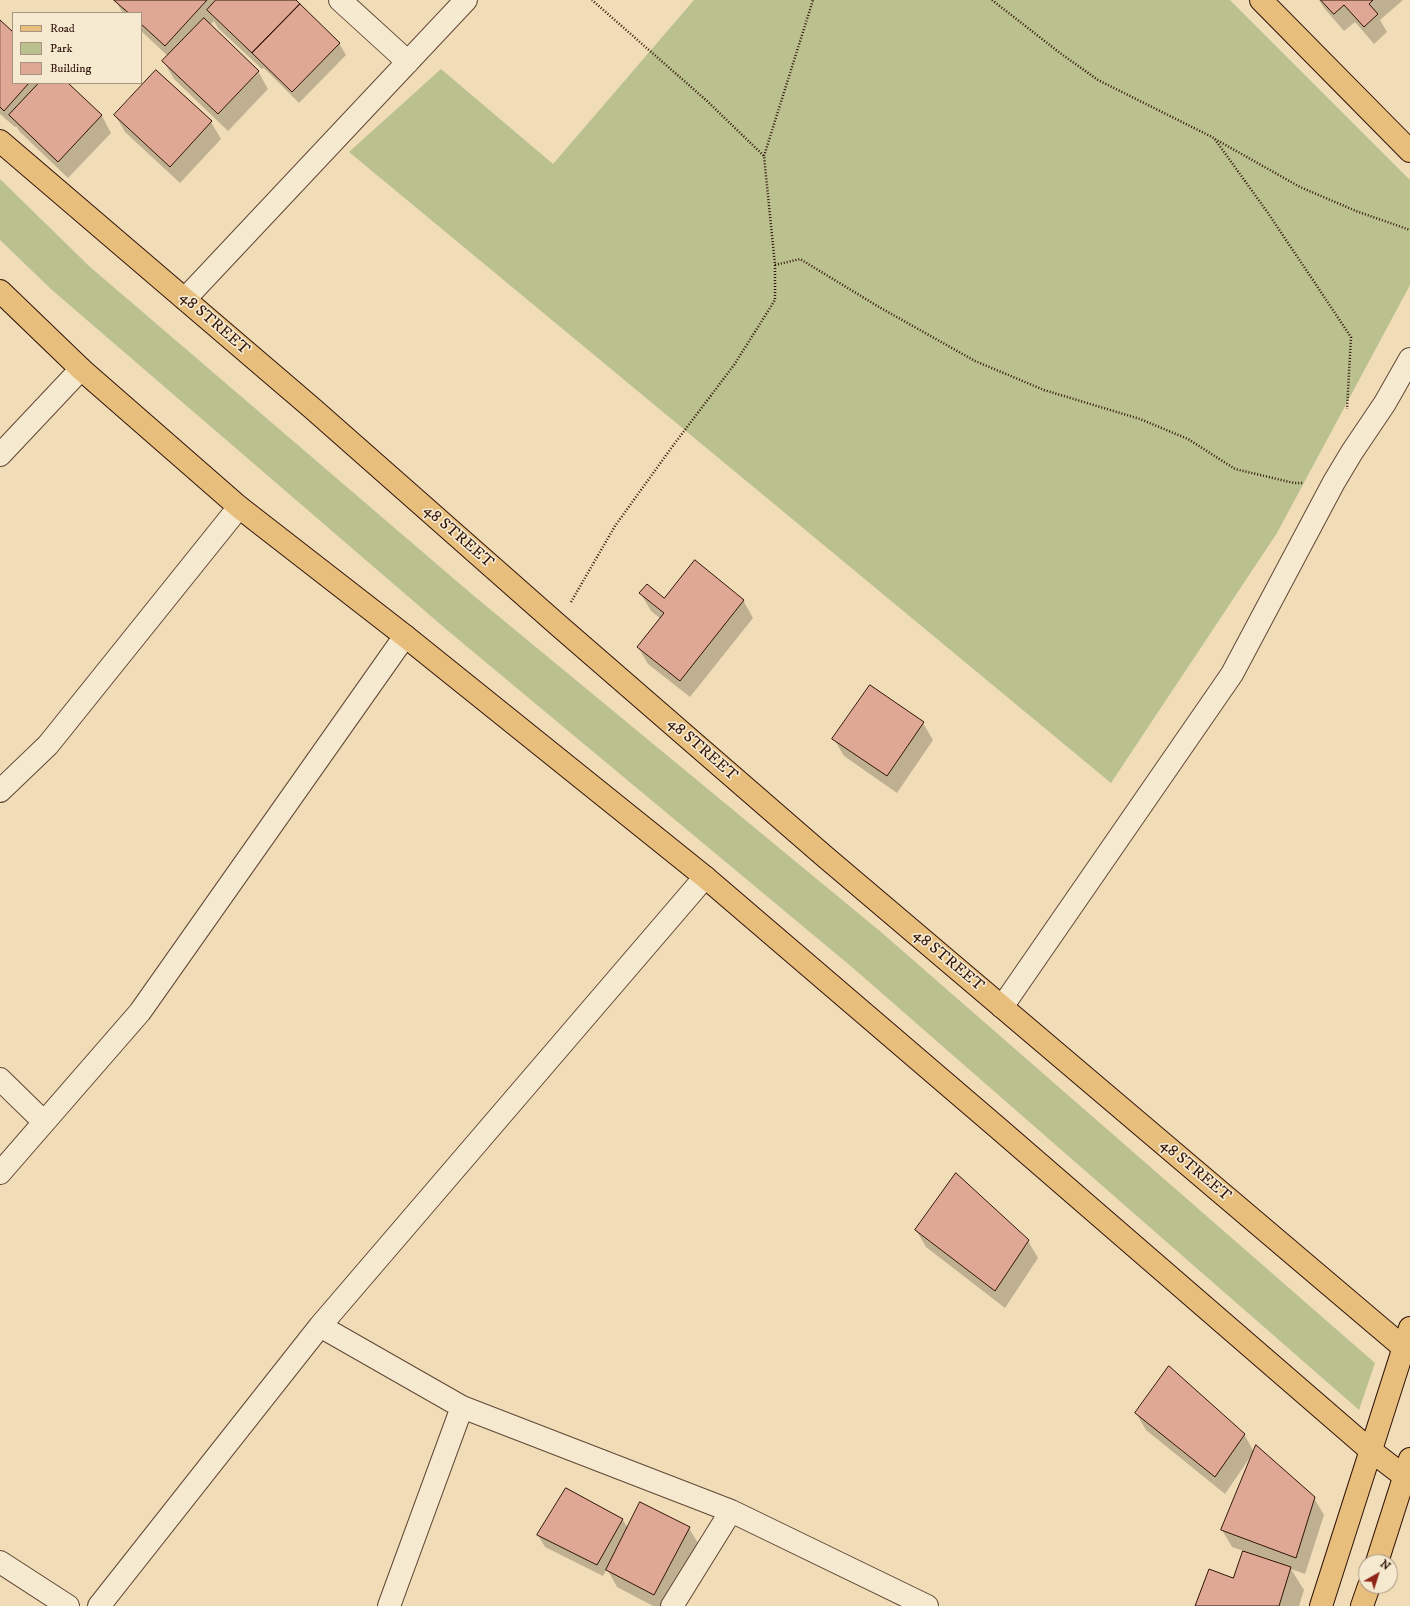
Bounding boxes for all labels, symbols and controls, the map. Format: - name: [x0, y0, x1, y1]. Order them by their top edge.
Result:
- legend: [12, 12, 142, 84]
- text: Road: [50, 21, 75, 36]
- text: Park: [50, 41, 72, 56]
- text: Building: [50, 61, 91, 76]
- street label: 48 STREET: [175, 288, 253, 360]
- street label: 48 STREET: [419, 501, 497, 573]
- street label: 48 STREET: [663, 714, 741, 786]
- street label: 48 STREET: [909, 926, 987, 996]
- street label: 48 STREET: [1156, 1136, 1234, 1206]
- north arrow: [1358, 1554, 1398, 1594]
- text: N: [1377, 1557, 1393, 1574]

